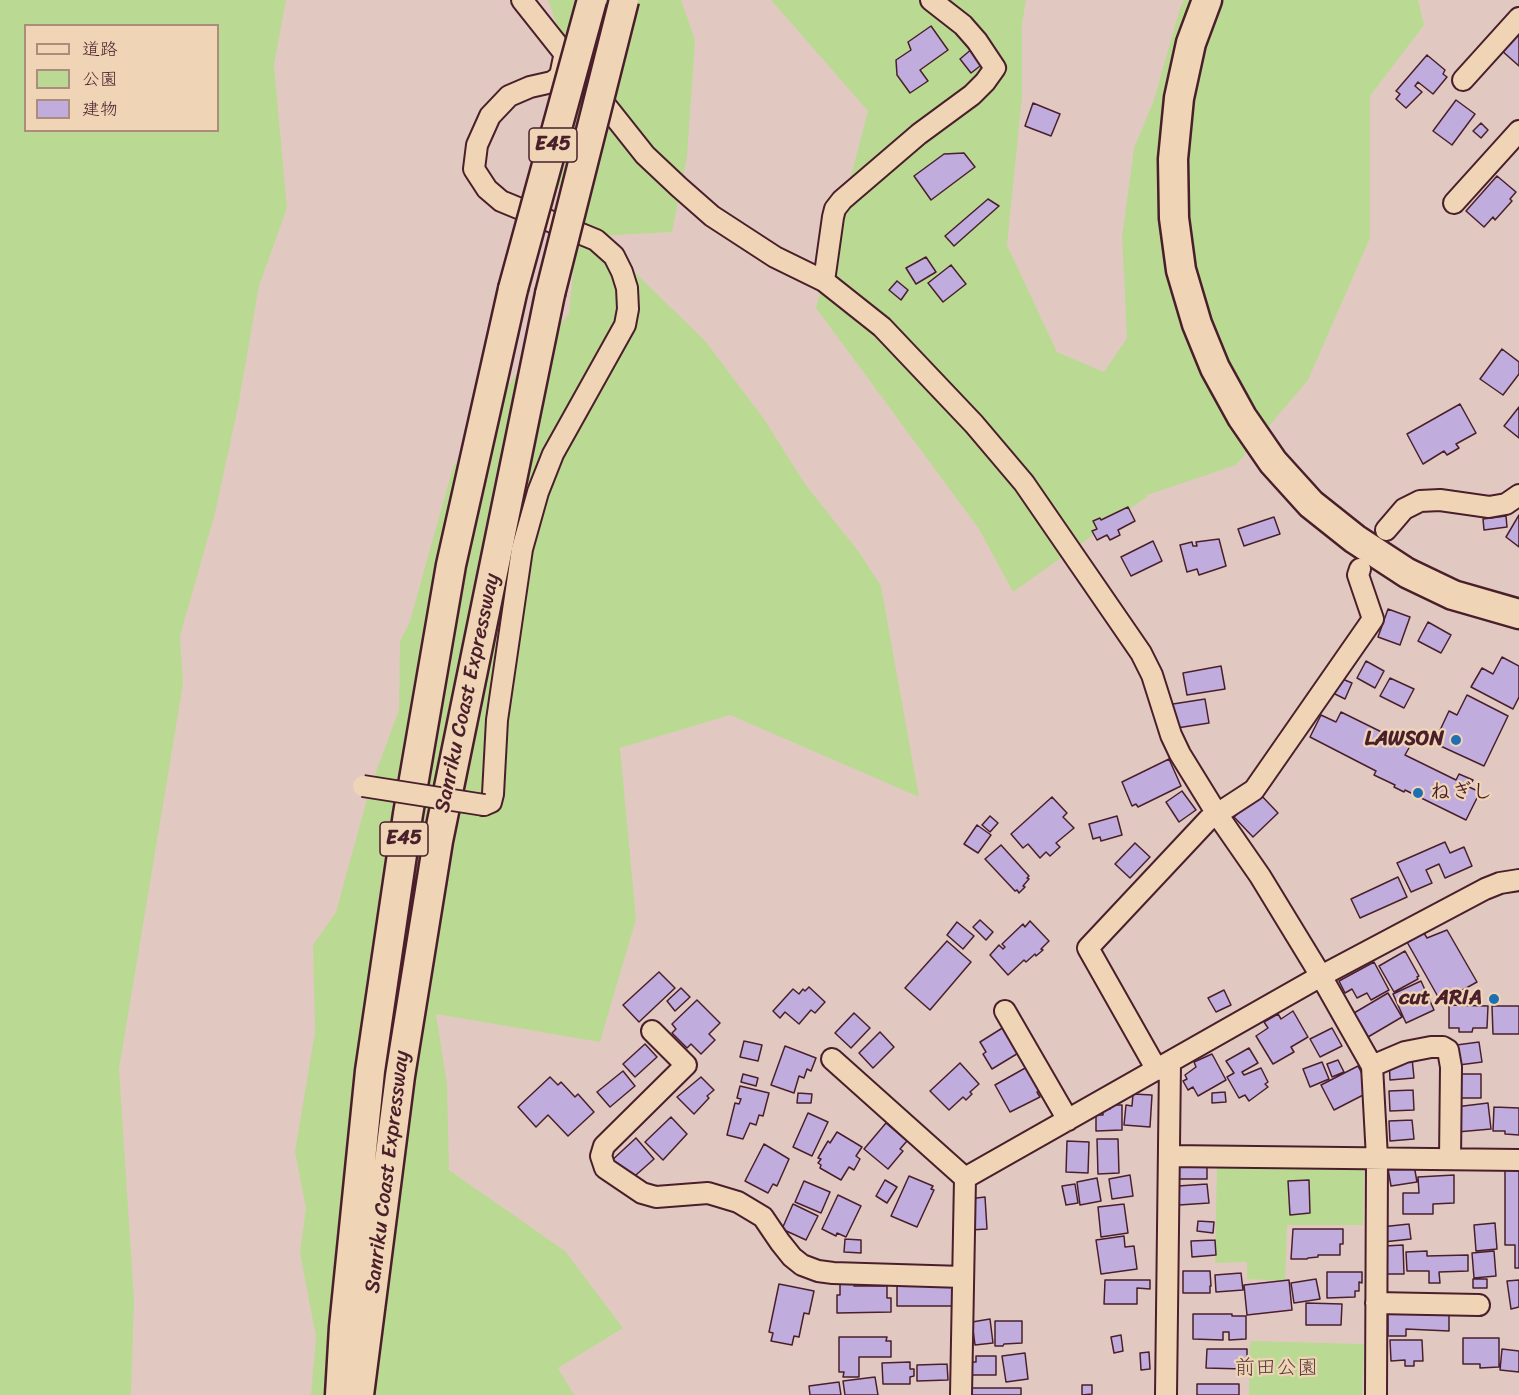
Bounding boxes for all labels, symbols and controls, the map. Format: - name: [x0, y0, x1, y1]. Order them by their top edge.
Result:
- legend: [24, 24, 219, 132]
- text: 道路: [82, 33, 118, 65]
- text: 公園: [82, 63, 118, 95]
- text: 建物: [82, 93, 118, 125]
- road number: E45: [529, 128, 577, 162]
- street label: Sanriku Coast Expressway: [430, 571, 506, 815]
- place label: LAWSON: [1365, 727, 1444, 753]
- marker: LAWSON: [1449, 733, 1463, 747]
- place label: ねぎし: [1430, 780, 1493, 806]
- marker: ねぎし: [1411, 786, 1425, 800]
- road number: E45: [380, 822, 428, 856]
- place label: cut ARIA: [1399, 986, 1482, 1012]
- marker: cut ARIA: [1487, 992, 1501, 1006]
- street label: Sanriku Coast Expressway: [361, 1049, 415, 1295]
- park label: 前田公園: [1234, 1356, 1318, 1382]

